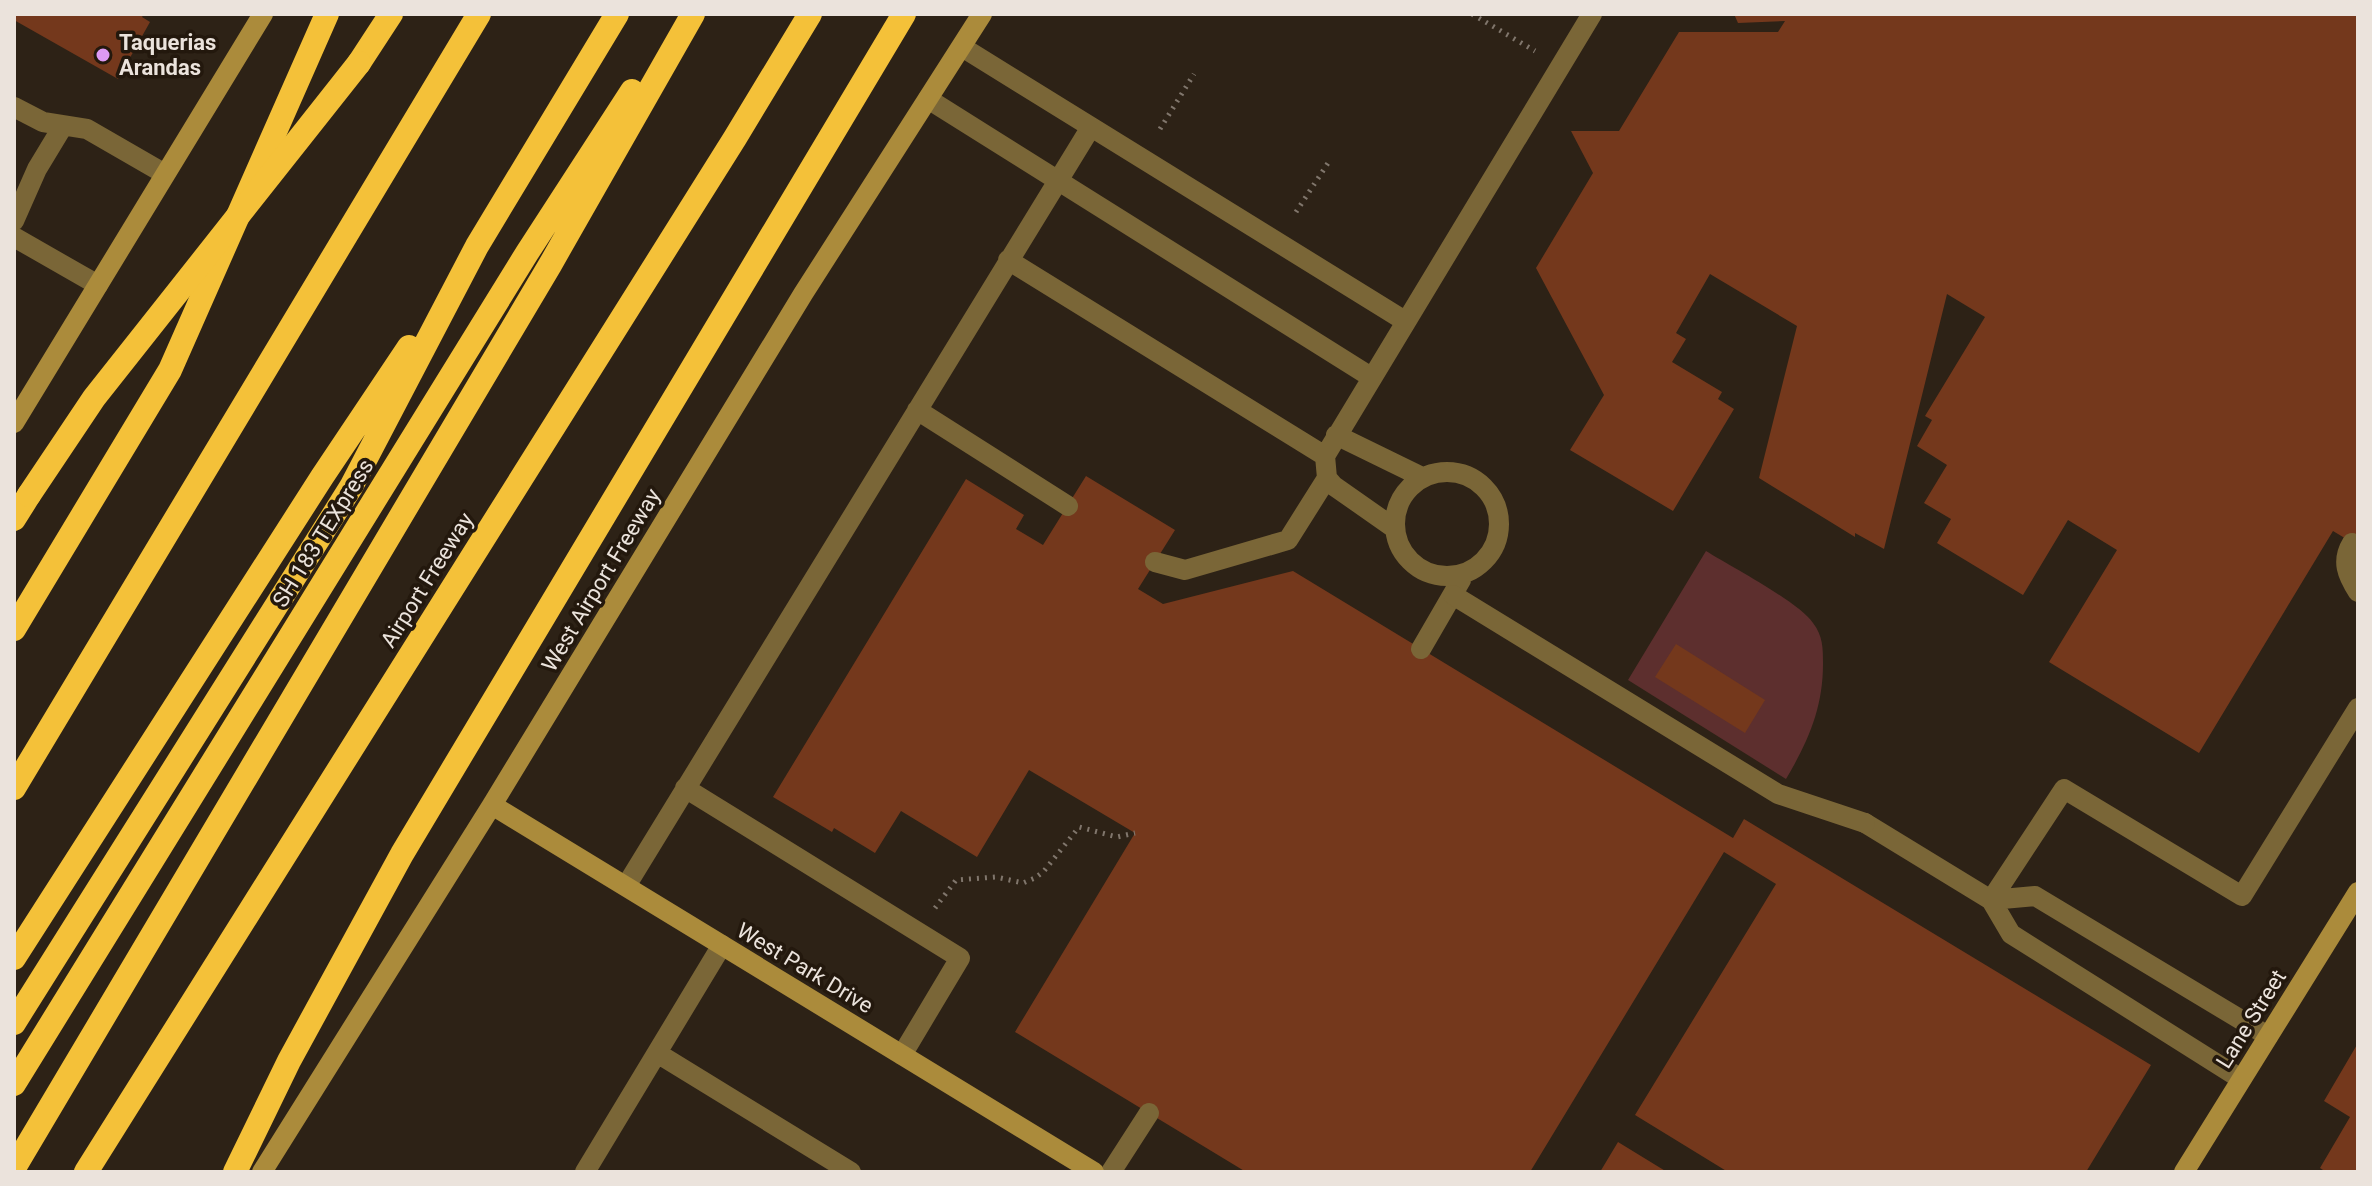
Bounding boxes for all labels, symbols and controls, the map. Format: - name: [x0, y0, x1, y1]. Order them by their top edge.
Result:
- place label: Taquerias Arandas: [119, 30, 216, 80]
- marker: Taquerias Arandas: [94, 46, 112, 64]
- street label: SH 183 TEXpress: [267, 454, 379, 612]
- street label: West Airport Freeway: [537, 484, 666, 676]
- street label: Airport Freeway: [376, 508, 479, 652]
- street label: West Park Drive: [733, 918, 877, 1018]
- street label: Lane Street: [2211, 965, 2291, 1073]

